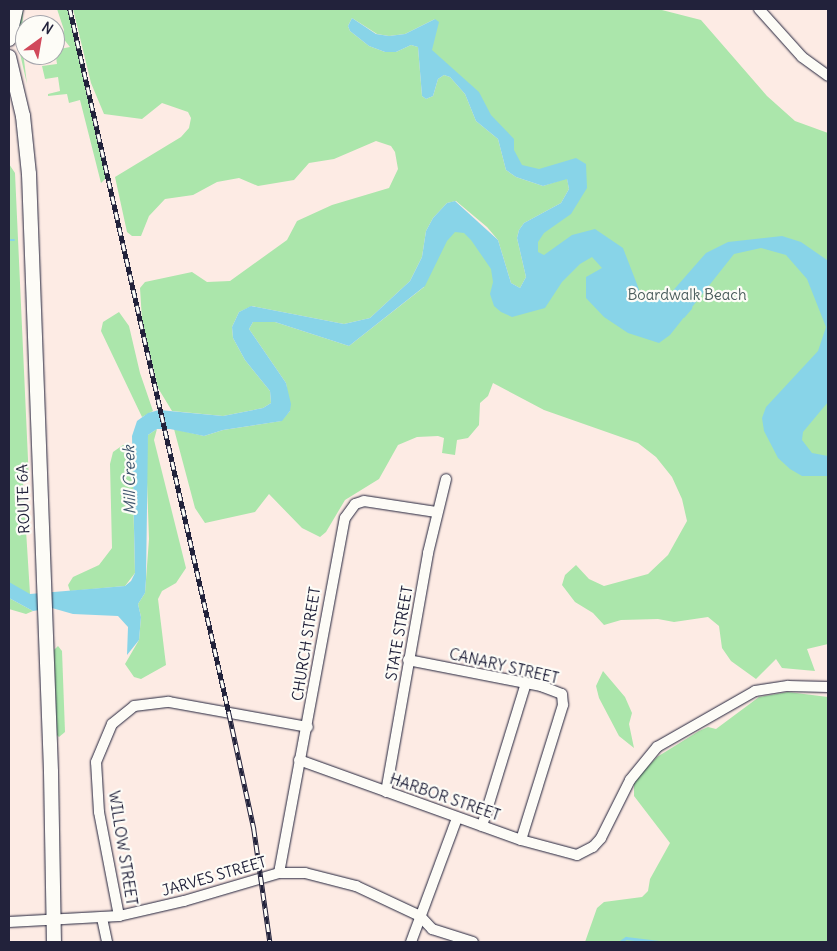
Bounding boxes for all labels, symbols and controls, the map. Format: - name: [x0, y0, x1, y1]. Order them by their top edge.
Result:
- north arrow: [15, 15, 65, 65]
- text: N: [39, 18, 56, 38]
- park label: Boardwalk Beach: [627, 286, 747, 304]
- water label: Mill Creek: [119, 445, 139, 515]
- street label: ROUTE 6A: [13, 464, 33, 534]
- street label: STATE STREET: [382, 584, 416, 682]
- street label: CHURCH STREET: [288, 586, 324, 702]
- street label: CANARY STREET: [447, 645, 561, 687]
- street label: HARBOR STREET: [387, 770, 503, 824]
- street label: WILLOW STREET: [105, 789, 141, 907]
- street label: JARVES STREET: [160, 852, 268, 900]

